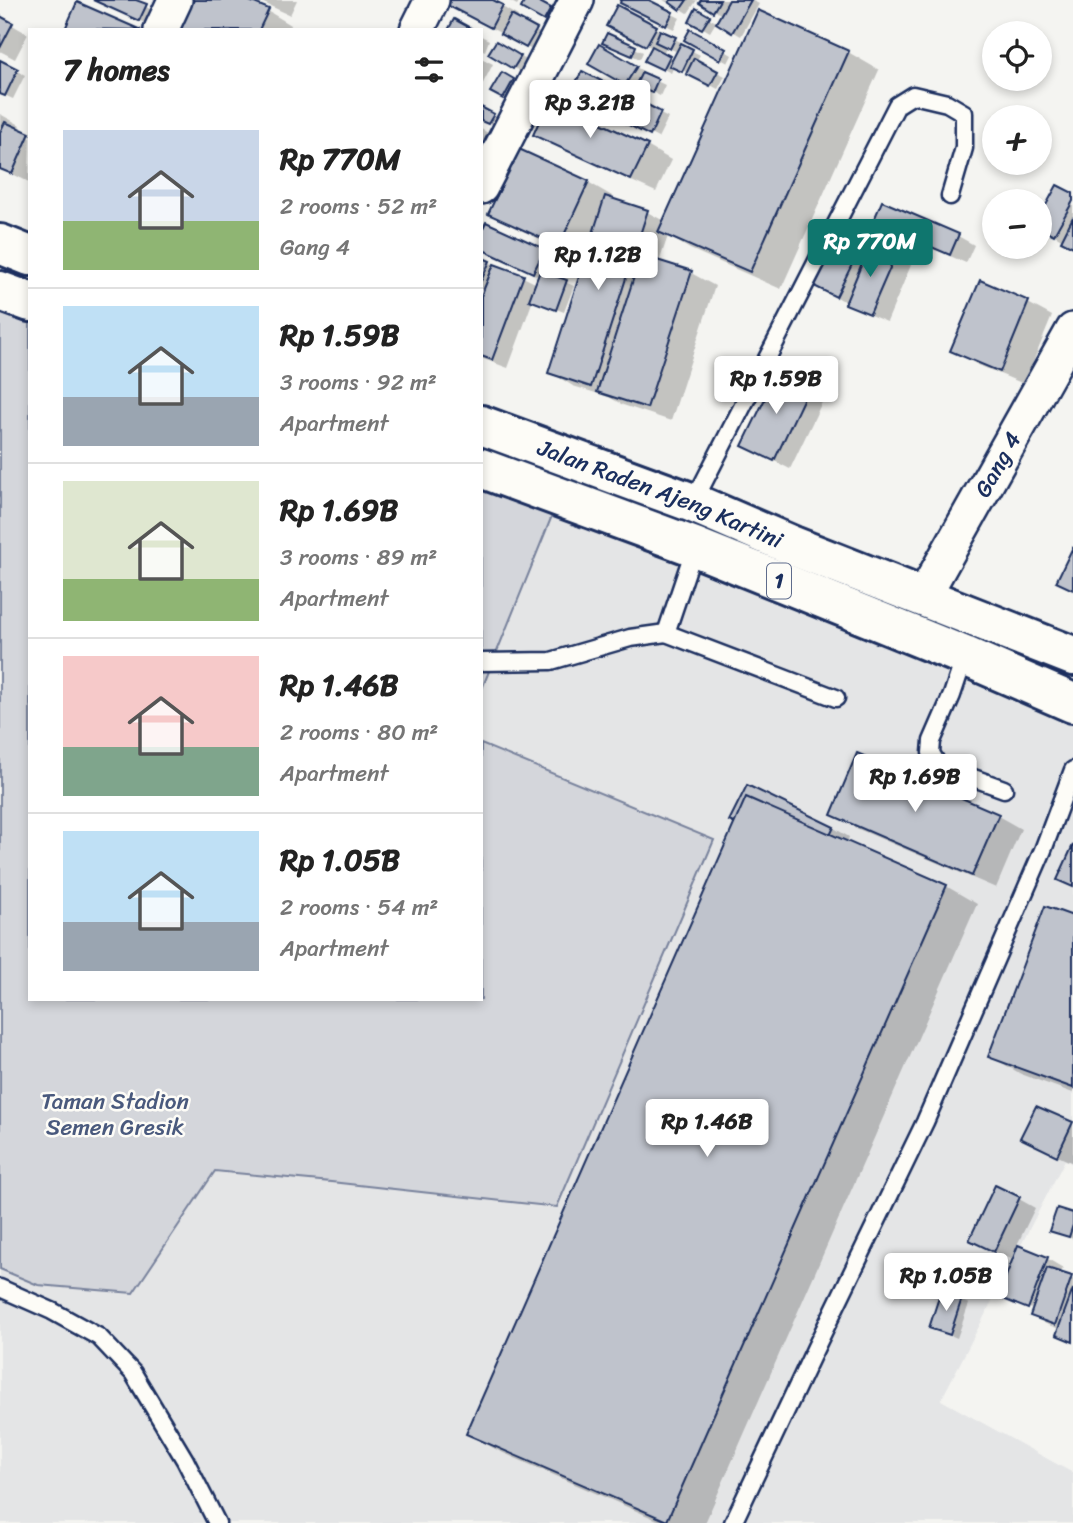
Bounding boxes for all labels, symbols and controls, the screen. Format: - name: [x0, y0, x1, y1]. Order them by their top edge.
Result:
- map controls: [982, 21, 1052, 259]
- button: locate: [982, 21, 1052, 91]
- text: 7 homes: [63, 43, 170, 97]
- icon: filters: [410, 51, 448, 89]
- pin: Rp 3.21B: [518, 80, 662, 140]
- text: Rp 3.21B: [545, 82, 635, 123]
- button: +: [982, 105, 1052, 175]
- text: Rp 770M: [280, 132, 401, 186]
- icon: home: [119, 158, 203, 242]
- text: 2 rooms · 52 m²: [280, 186, 437, 227]
- button: −: [982, 189, 1052, 259]
- pin: Rp 770M: [805, 219, 935, 279]
- text: Rp 770M: [824, 221, 916, 262]
- text: Gang 4: [280, 227, 350, 268]
- pin: Rp 1.12B: [526, 232, 670, 292]
- text: Rp 1.12B: [555, 234, 641, 275]
- text: Rp 1.59B: [280, 308, 399, 362]
- icon: home: [119, 334, 203, 418]
- pin: Rp 1.59B: [704, 356, 848, 416]
- text: Rp 1.59B: [730, 358, 822, 399]
- text: 3 rooms · 92 m²: [280, 362, 437, 403]
- text: Apartment: [280, 403, 389, 444]
- street label: Gang 4: [962, 424, 1033, 505]
- street label: Jalan Raden Ajeng Kartini: [531, 427, 790, 560]
- text: Rp 1.69B: [280, 483, 398, 537]
- icon: home: [119, 509, 203, 593]
- text: 3 rooms · 89 m²: [280, 537, 437, 578]
- road number: 1: [767, 564, 791, 598]
- text: Apartment: [280, 578, 389, 619]
- text: Rp 1.46B: [280, 658, 399, 712]
- icon: home: [119, 684, 203, 768]
- text: 2 rooms · 80 m²: [280, 712, 438, 753]
- text: Apartment: [280, 753, 389, 794]
- pin: Rp 1.69B: [843, 754, 987, 814]
- text: Rp 1.69B: [870, 756, 960, 797]
- text: Rp 1.05B: [280, 833, 400, 887]
- icon: home: [119, 859, 203, 943]
- text: 2 rooms · 54 m²: [280, 887, 438, 928]
- text: Apartment: [280, 928, 389, 969]
- park label: Taman Stadion Semen Gresik: [41, 1081, 189, 1148]
- pin: Rp 1.46B: [635, 1100, 779, 1159]
- text: Rp 1.46B: [662, 1101, 752, 1142]
- pin: Rp 1.05B: [874, 1254, 1018, 1313]
- text: Rp 1.05B: [900, 1255, 992, 1296]

